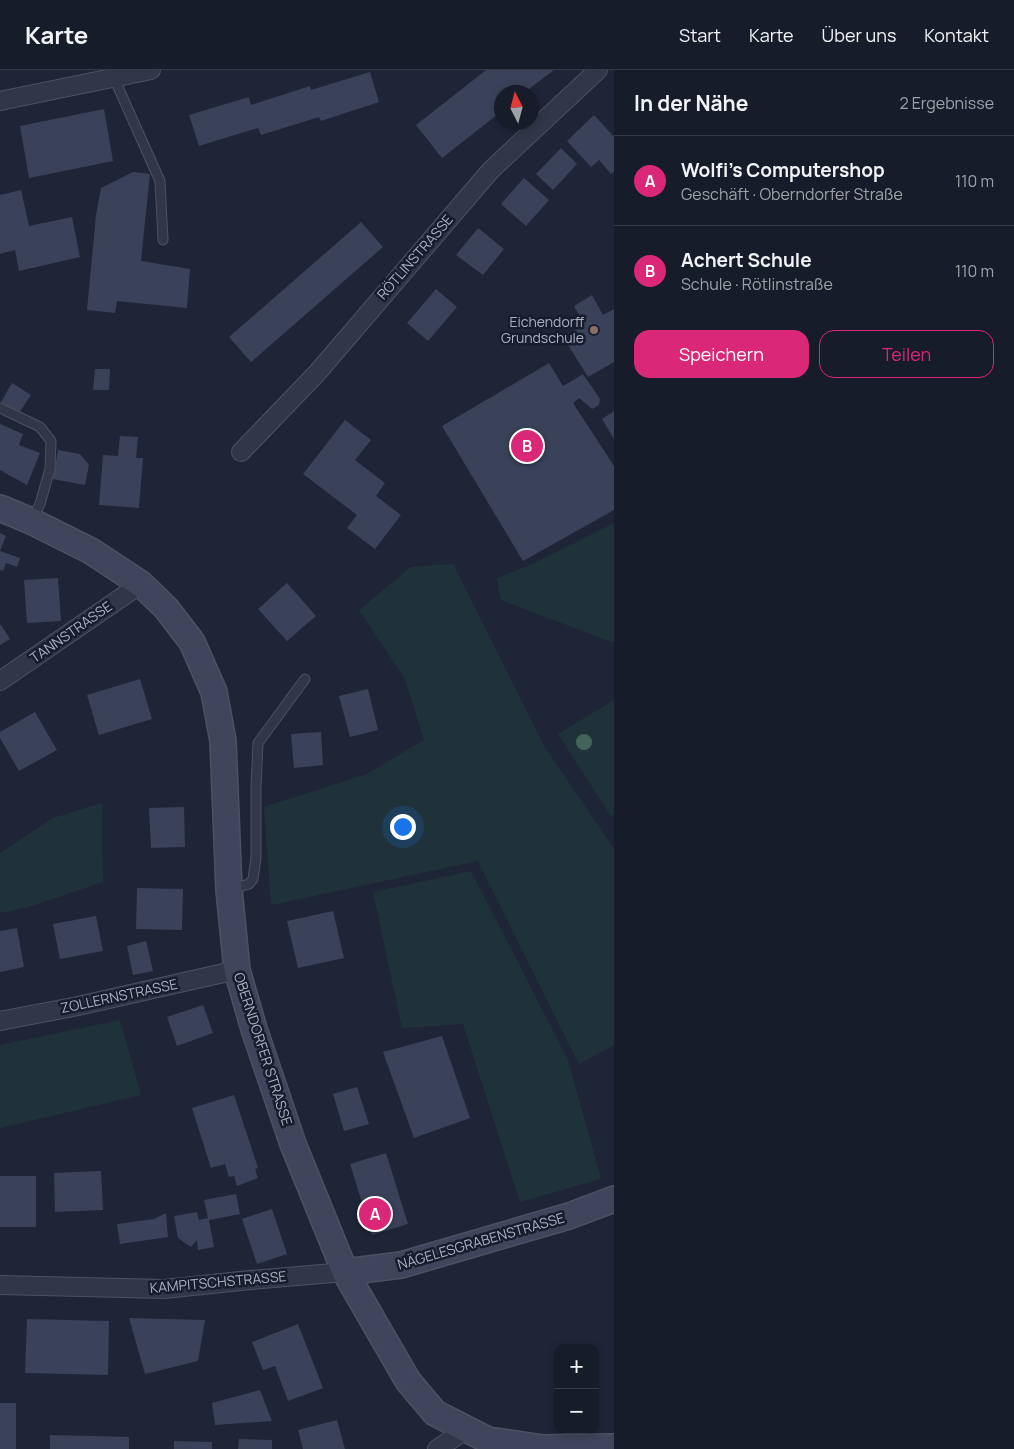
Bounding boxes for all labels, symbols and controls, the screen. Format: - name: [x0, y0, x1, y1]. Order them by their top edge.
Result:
- text: Karte: [25, 18, 88, 51]
- text: Start: [679, 23, 721, 47]
- text: Karte: [749, 23, 794, 47]
- text: Über uns: [822, 23, 896, 47]
- text: Kontakt: [924, 23, 989, 47]
- north arrow: [494, 85, 539, 130]
- text: In der Nähe: [634, 89, 748, 117]
- text: 2 Ergebnisse: [899, 92, 994, 114]
- text: Wolfi's Computershop: [681, 157, 885, 183]
- text: A: [645, 170, 655, 192]
- text: 110 m: [955, 170, 994, 192]
- text: Geschäft · Oberndorfer Straße: [681, 183, 903, 205]
- street label: RÖTLINSTRASSE: [372, 210, 457, 303]
- text: Achert Schule: [681, 247, 812, 273]
- text: B: [645, 260, 655, 282]
- text: 110 m: [955, 260, 994, 282]
- text: Schule · Rötlinstraße: [681, 273, 833, 295]
- place label: Eichendorff Grundschule: [501, 312, 585, 347]
- marker: Eichendorff Grundschule: [588, 324, 600, 336]
- button: Speichern: [634, 330, 809, 378]
- button: Teilen: [819, 330, 994, 378]
- pin: B: [511, 427, 543, 465]
- street label: TANNSTRASSE: [26, 596, 115, 667]
- your location: [390, 814, 416, 840]
- street label: OBERNDORFER STRASSE: [230, 970, 297, 1128]
- street label: ZOLLERNSTRASSE: [59, 974, 179, 1017]
- pin: A: [359, 1195, 391, 1233]
- street label: NÄGELESGRABENSTRASSE: [395, 1208, 567, 1273]
- street label: KAMPITSCHSTRASSE: [149, 1266, 287, 1297]
- map controls: [554, 1344, 599, 1434]
- button: +: [554, 1344, 599, 1389]
- button: −: [554, 1389, 599, 1434]

